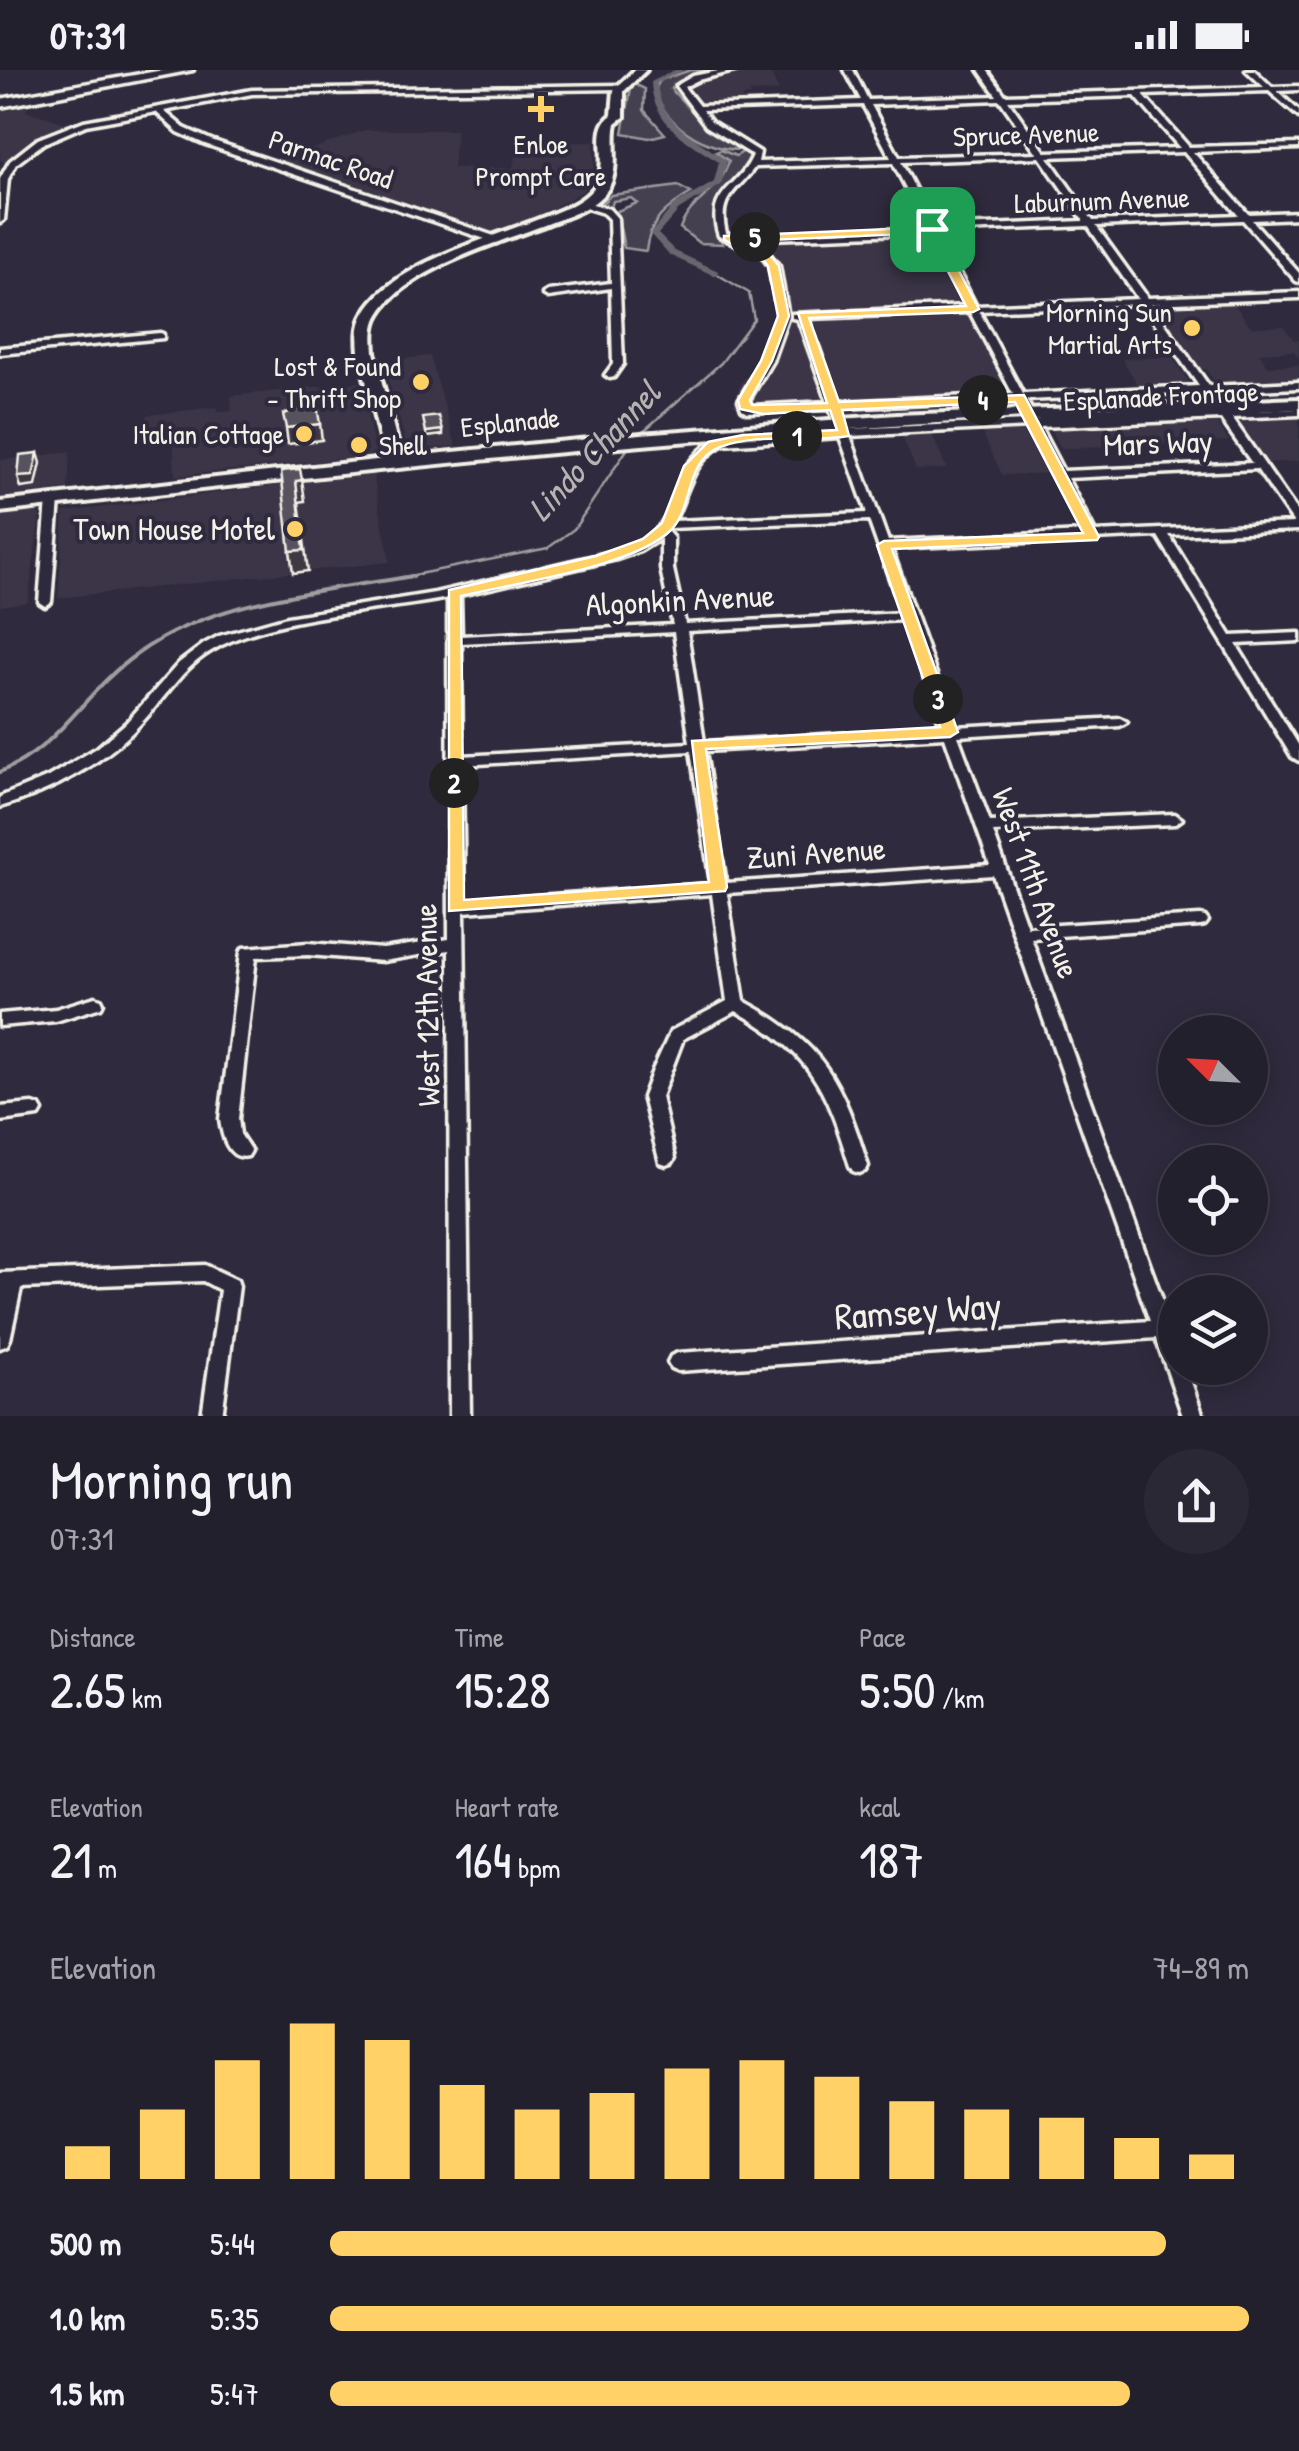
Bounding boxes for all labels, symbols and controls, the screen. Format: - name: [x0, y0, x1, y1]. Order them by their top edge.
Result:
- text: 07:31: [50, 9, 125, 61]
- marker: Enloe Prompt Care: [528, 96, 554, 122]
- street label: Spruce Avenue: [952, 112, 1100, 156]
- street label: Parmac Road: [264, 120, 398, 198]
- place label: Enloe Prompt Care: [476, 125, 606, 195]
- street label: Laburnum Avenue: [1014, 178, 1190, 222]
- pin: [890, 187, 975, 272]
- icon: arrive: [905, 202, 960, 257]
- pin: 5: [730, 212, 780, 262]
- text: 5: [749, 218, 761, 256]
- place label: Morning Sun Martial Arts: [1046, 293, 1172, 363]
- marker: Morning Sun Martial Arts: [1181, 317, 1203, 339]
- place label: Lost & Found - Thrift Shop: [267, 347, 401, 417]
- water label: Lindo Channel: [517, 369, 672, 531]
- marker: Lost & Found - Thrift Shop: [410, 371, 432, 393]
- street label: Esplanade Frontage: [1063, 372, 1259, 420]
- pin: 4: [958, 375, 1008, 425]
- text: 4: [978, 381, 988, 419]
- street label: Esplanade: [459, 398, 561, 446]
- pin: 1: [772, 411, 822, 461]
- place label: Italian Cottage: [133, 415, 284, 453]
- text: 1: [792, 417, 802, 455]
- street label: Mars Way: [1103, 419, 1213, 466]
- marker: Italian Cottage: [293, 423, 315, 445]
- place label: Shell: [379, 426, 428, 464]
- marker: Shell: [348, 434, 370, 456]
- place label: Town House Motel: [73, 507, 275, 550]
- marker: Town House Motel: [284, 518, 306, 540]
- street label: Algonkin Avenue: [584, 573, 776, 626]
- pin: 3: [913, 674, 963, 724]
- text: 3: [932, 680, 944, 718]
- pin: 2: [429, 758, 479, 808]
- text: 2: [447, 764, 461, 802]
- street label: West 11th Avenue: [982, 782, 1091, 984]
- street label: Zuni Avenue: [745, 826, 887, 879]
- street label: West 12th Avenue: [403, 903, 450, 1107]
- north arrow: [1158, 1015, 1268, 1125]
- map controls: [1158, 1015, 1268, 1385]
- button: locate: [1158, 1145, 1268, 1255]
- button: layers: [1158, 1275, 1268, 1385]
- street label: Ramsey Way: [833, 1278, 1003, 1342]
- text: Morning run: [50, 1442, 293, 1516]
- button: share: [1144, 1449, 1249, 1554]
- text: 07:31: [50, 1517, 114, 1560]
- text: Distance: [50, 1618, 136, 1656]
- text: Time: [455, 1618, 504, 1656]
- text: Pace: [859, 1618, 906, 1656]
- text: 2.65: [50, 1656, 125, 1724]
- text: 15:28: [455, 1656, 551, 1724]
- text: 5:50: [859, 1656, 936, 1724]
- text: km: [125, 1679, 162, 1717]
- text: /km: [936, 1679, 985, 1717]
- text: Elevation: [50, 1788, 143, 1826]
- text: Heart rate: [455, 1788, 559, 1826]
- text: kcal: [859, 1788, 900, 1826]
- text: 21: [50, 1826, 92, 1894]
- text: 164: [455, 1826, 512, 1894]
- text: 187: [859, 1826, 924, 1894]
- text: m: [92, 1849, 117, 1887]
- text: bpm: [512, 1849, 561, 1887]
- text: Elevation: [50, 1946, 156, 1989]
- text: 74–89 m: [1153, 1946, 1249, 1989]
- text: 500 m: [50, 2222, 121, 2265]
- text: 5:44: [210, 2222, 255, 2265]
- text: 1.0 km: [50, 2297, 125, 2340]
- text: 5:35: [210, 2297, 259, 2340]
- text: 1.5 km: [50, 2372, 124, 2415]
- text: 5:47: [210, 2372, 259, 2415]

